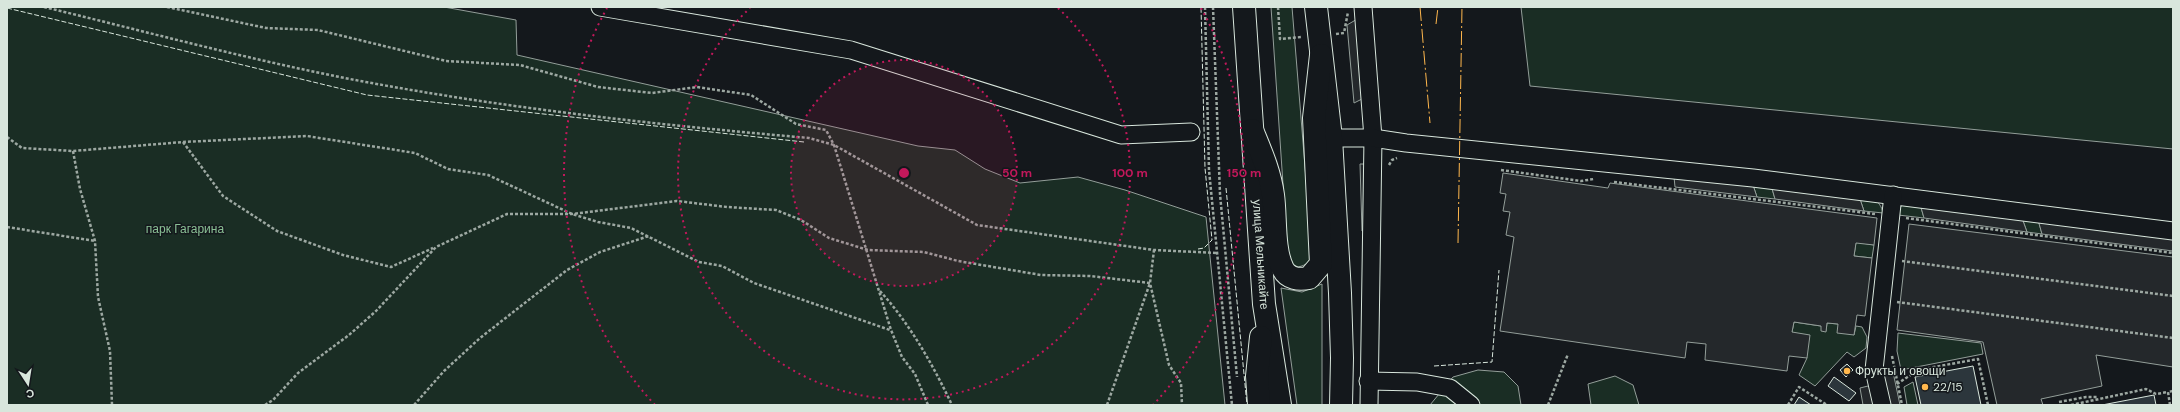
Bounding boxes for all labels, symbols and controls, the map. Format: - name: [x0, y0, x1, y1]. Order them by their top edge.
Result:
- text: 50 m: [1002, 165, 1032, 181]
- text: 100 m: [1112, 165, 1148, 181]
- text: 150 m: [1227, 165, 1261, 181]
- centre of rings: [897, 166, 911, 180]
- street label: улица Мельникайте: [1249, 199, 1273, 311]
- park label: парк Гагарина: [146, 221, 224, 237]
- place label: Фрукты и овощи: [1855, 363, 1945, 379]
- north arrow: [8, 364, 48, 404]
- marker: Фрукты и овощи: [1842, 366, 1852, 376]
- place label: 22/15: [1933, 379, 1963, 395]
- marker: 22/15: [1920, 382, 1930, 392]
- text: С: [25, 386, 35, 401]

